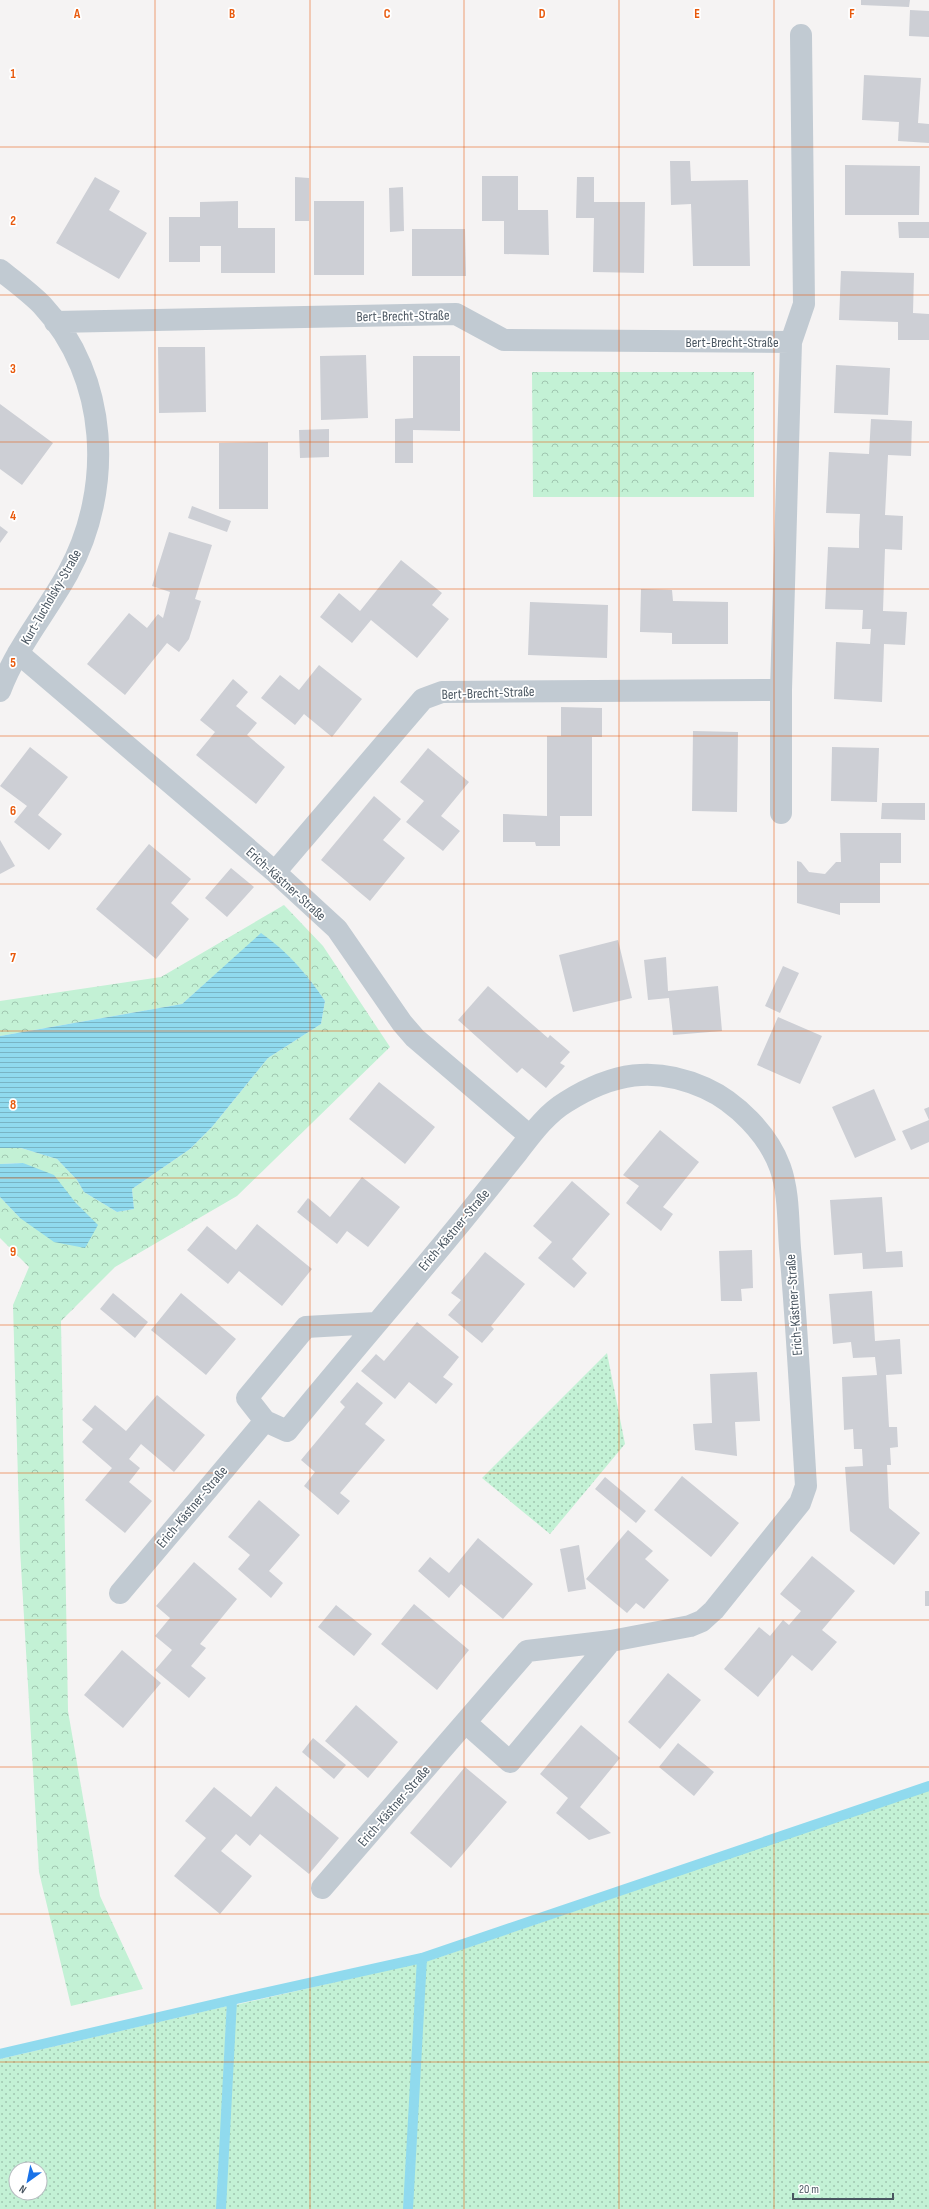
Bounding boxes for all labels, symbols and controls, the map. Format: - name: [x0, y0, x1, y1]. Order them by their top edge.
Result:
- text: A: [73, 6, 81, 22]
- text: B: [229, 6, 235, 22]
- text: C: [384, 6, 391, 22]
- text: D: [539, 6, 546, 22]
- text: E: [694, 6, 700, 22]
- text: F: [849, 6, 855, 22]
- text: 1: [10, 66, 16, 82]
- text: 2: [10, 213, 16, 229]
- street label: Bert-Brecht-Straße: [356, 307, 450, 325]
- street label: Bert-Brecht-Straße: [685, 334, 779, 351]
- text: 3: [10, 361, 16, 377]
- text: 4: [10, 508, 16, 524]
- street label: Kurt-Tucholsky-Straße: [17, 546, 85, 648]
- text: 5: [10, 655, 16, 671]
- street label: Bert-Brecht-Straße: [441, 683, 535, 703]
- text: 6: [10, 803, 16, 819]
- street label: Erich-Kästner-Straße: [243, 844, 329, 924]
- text: 7: [10, 950, 16, 966]
- text: 8: [10, 1097, 16, 1113]
- street label: Erich-Kästner-Straße: [415, 1186, 493, 1274]
- text: 9: [10, 1244, 16, 1260]
- street label: Erich-Kästner-Straße: [782, 1254, 806, 1356]
- street label: Erich-Kästner-Straße: [153, 1463, 231, 1551]
- street label: Erich-Kästner-Straße: [354, 1762, 434, 1850]
- north arrow: [8, 2161, 48, 2201]
- scale bar: [793, 2175, 893, 2201]
- text: N: [17, 2182, 29, 2196]
- text: 20 m: [799, 2182, 819, 2197]

